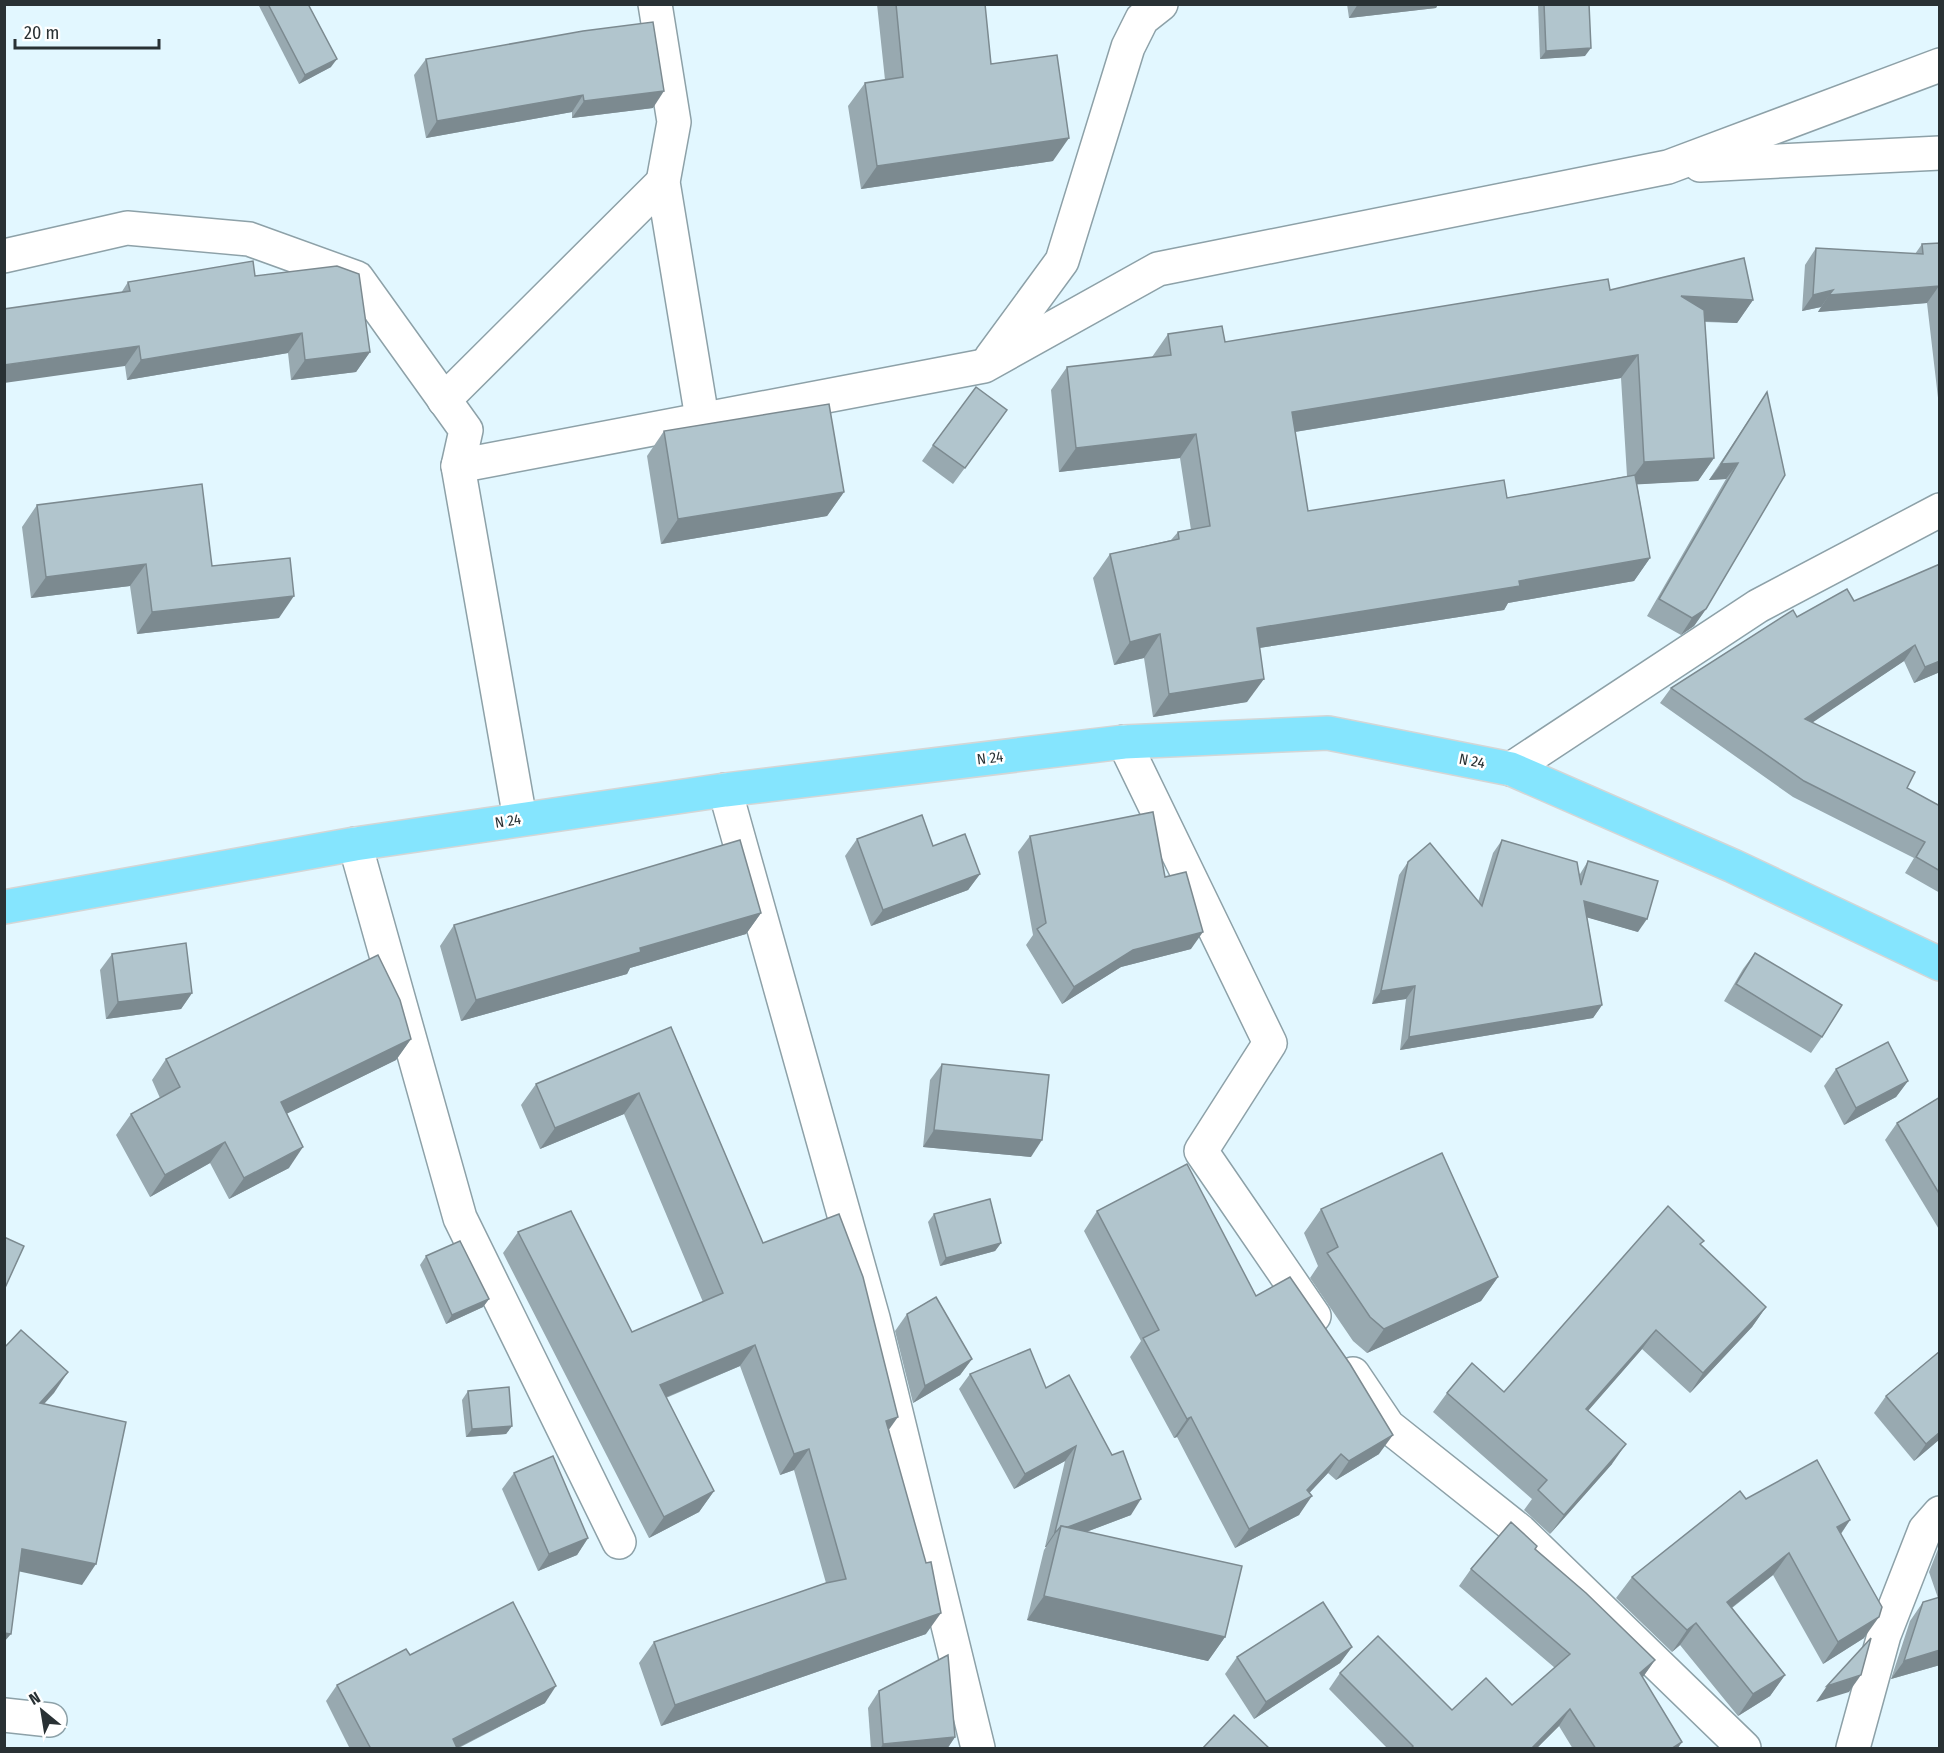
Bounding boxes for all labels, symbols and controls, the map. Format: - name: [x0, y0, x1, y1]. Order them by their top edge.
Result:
- scale bar: [15, 12, 159, 50]
- text: 20 m: [24, 22, 59, 44]
- street label: N 24: [976, 747, 1004, 769]
- street label: N 24: [1457, 750, 1487, 772]
- street label: N 24: [494, 810, 522, 832]
- north arrow: [12, 1681, 72, 1741]
- text: N: [26, 1688, 44, 1709]

